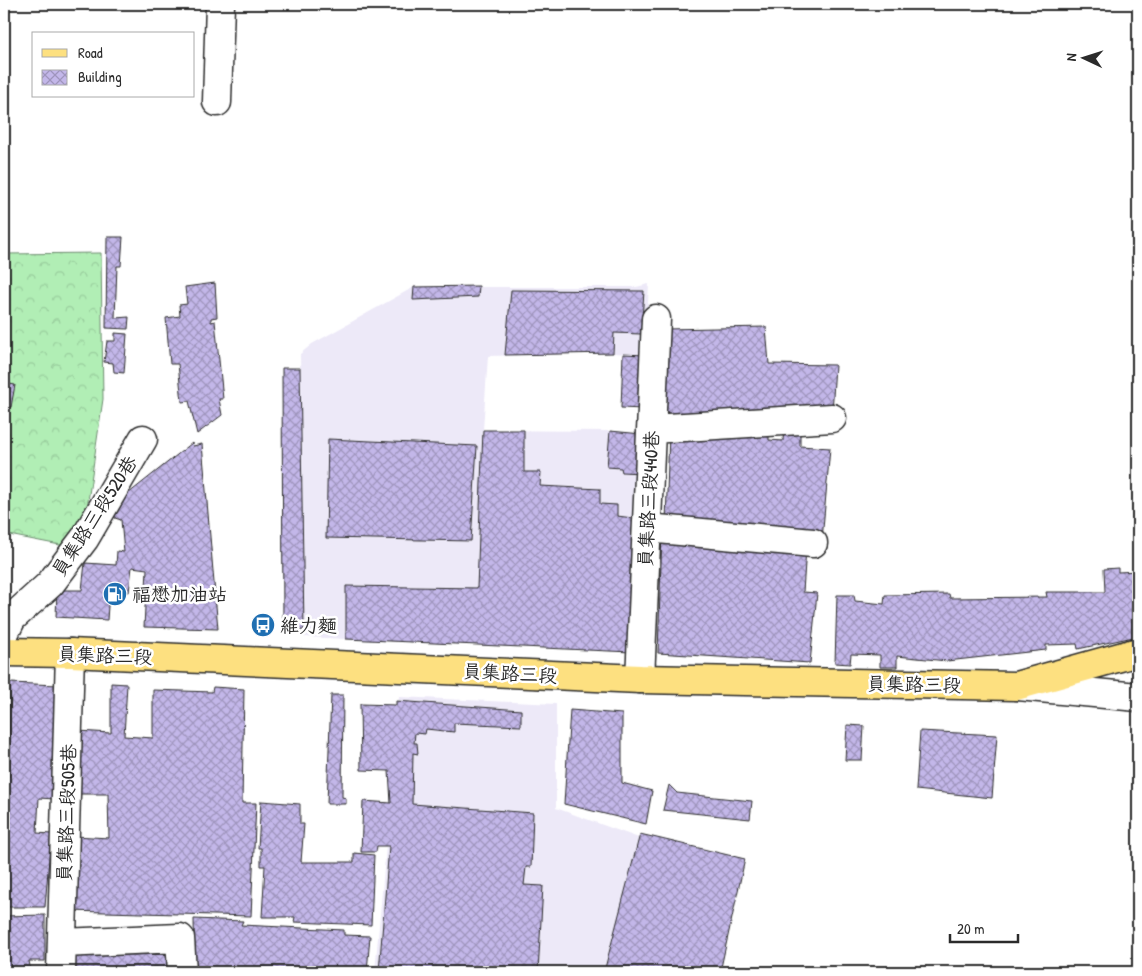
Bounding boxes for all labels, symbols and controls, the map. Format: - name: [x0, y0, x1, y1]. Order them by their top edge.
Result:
- legend: [32, 32, 195, 98]
- north arrow: [1060, 32, 1110, 82]
- text: Road: [78, 42, 103, 63]
- text: N: [1061, 52, 1080, 61]
- text: Building: [78, 66, 122, 87]
- street label: 員集路三段440巷: [631, 430, 665, 568]
- street label: 員集路三段520巷: [45, 450, 143, 582]
- fuel station icon: 福懋加油站: [102, 581, 128, 607]
- place label: 福懋加油站: [132, 581, 227, 607]
- bus stop icon: 維力麵: [250, 612, 276, 638]
- place label: 維力麵: [280, 612, 337, 638]
- street label: 員集路三段: [57, 640, 153, 670]
- street label: 員集路三段: [462, 658, 558, 688]
- street label: 員集路三段: [866, 670, 962, 698]
- street label: 員集路三段505巷: [51, 743, 81, 883]
- scale bar: [950, 911, 1017, 943]
- text: 20 m: [957, 918, 984, 939]

